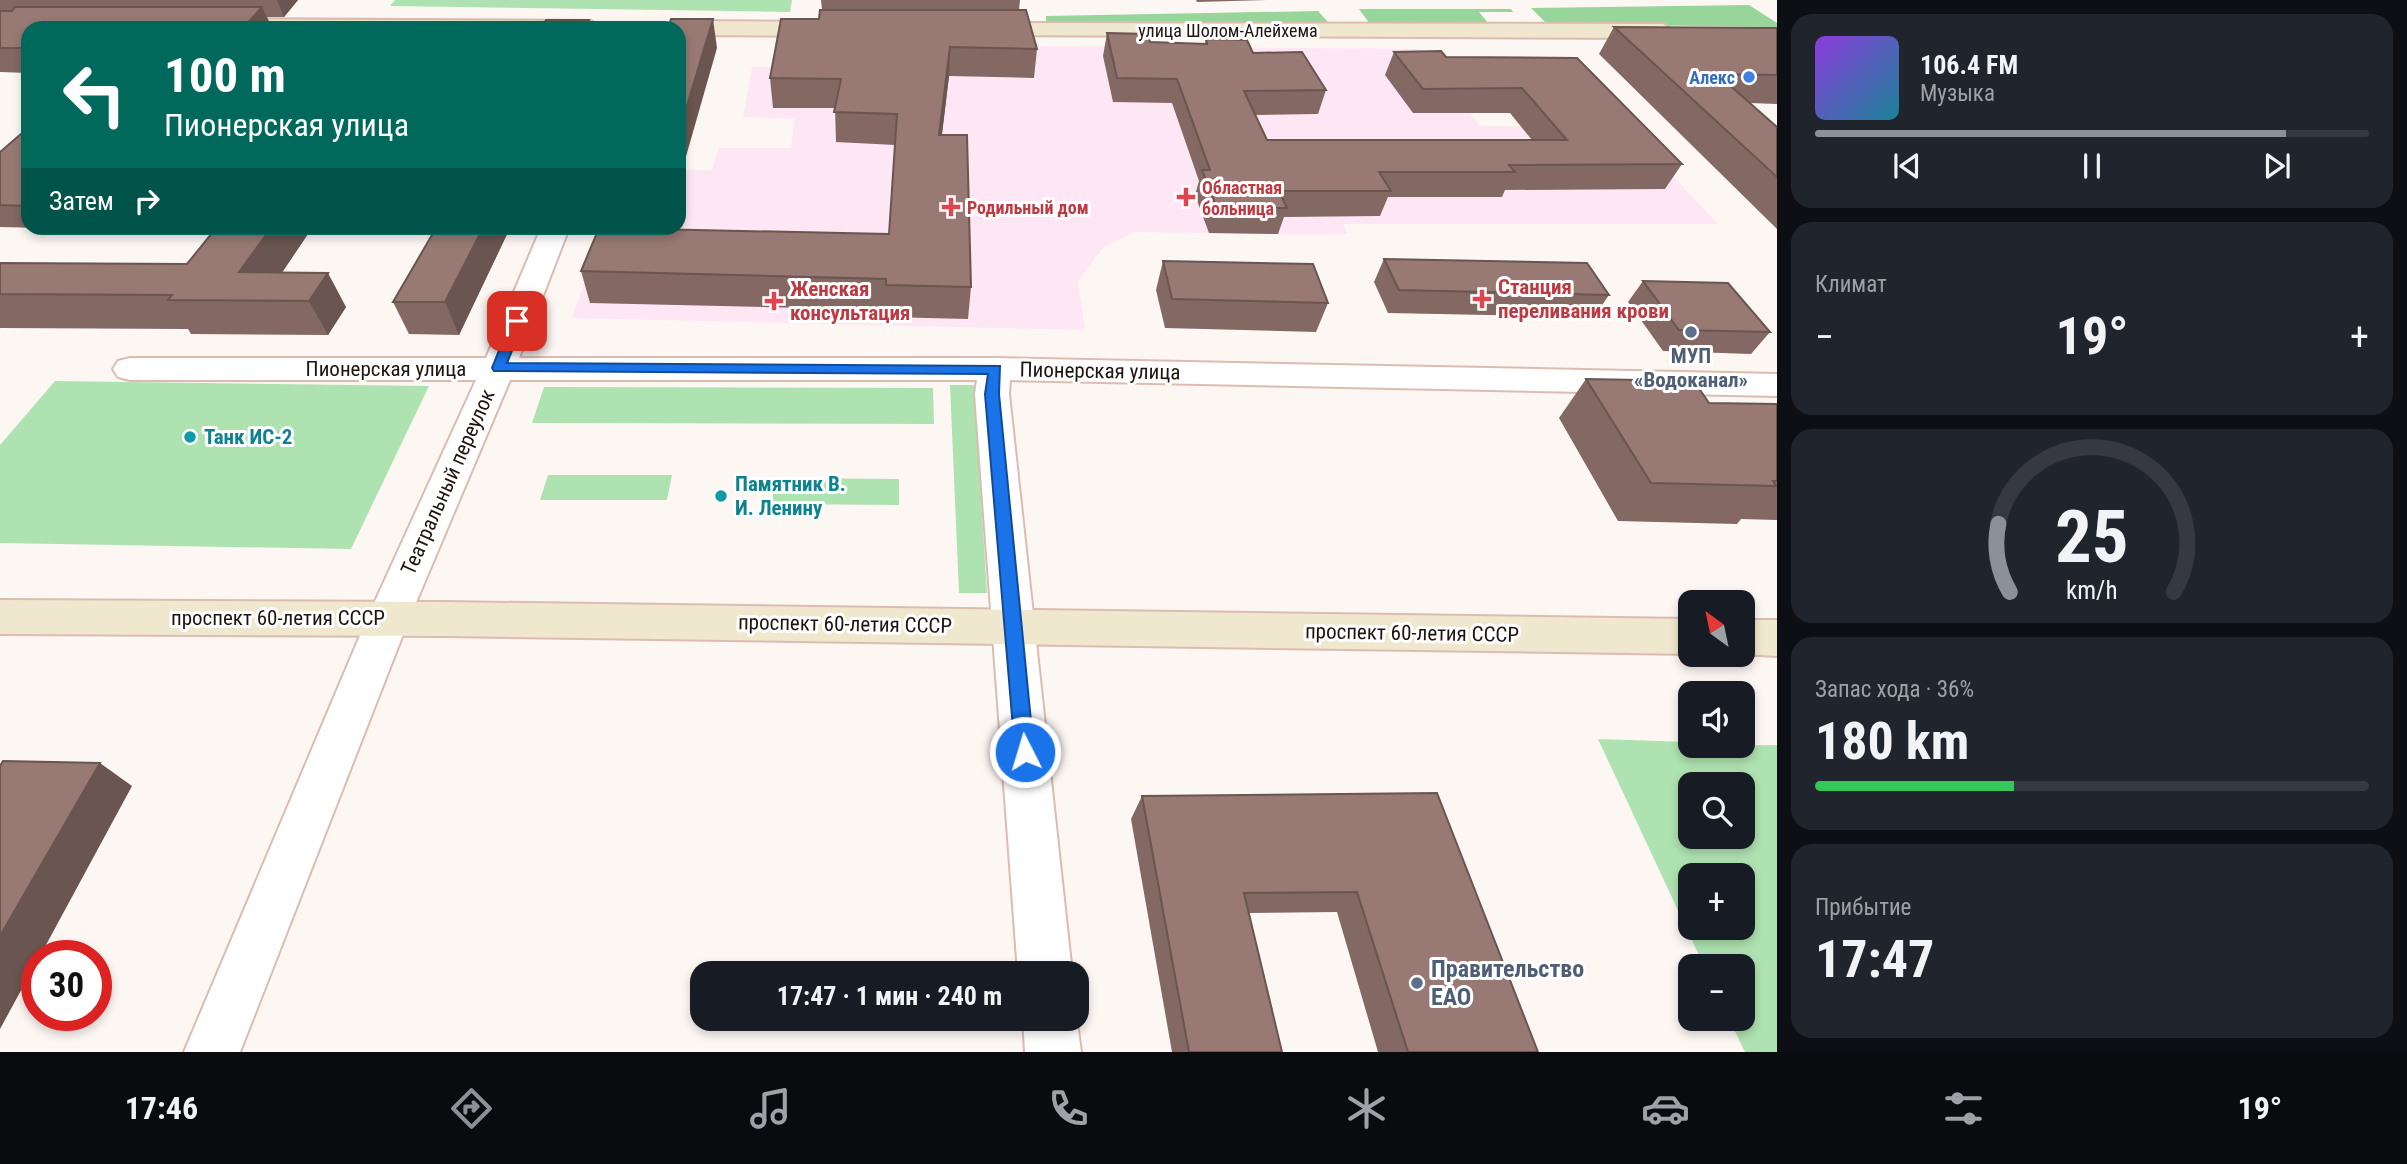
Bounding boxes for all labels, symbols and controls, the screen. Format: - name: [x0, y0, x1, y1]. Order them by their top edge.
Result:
- street label: улица Шолом-Алейхема: [1138, 20, 1318, 41]
- text: 100 m: [164, 47, 286, 104]
- icon: left: [49, 49, 140, 140]
- text: 106.4 FM: [1920, 50, 2018, 80]
- place label: Алекс: [1689, 67, 1735, 88]
- marker: Алекс: [1741, 69, 1757, 85]
- text: Музыка: [1920, 80, 1995, 107]
- text: Пионерская улица: [164, 106, 409, 144]
- icon: previous: [1888, 147, 1926, 185]
- icon: pause: [2073, 147, 2111, 185]
- icon: next: [2258, 147, 2296, 185]
- place label: Областная больница: [1202, 177, 1282, 219]
- icon: right: [128, 182, 166, 220]
- text: Затем: [49, 186, 114, 216]
- marker: Областная больница: [1176, 187, 1196, 207]
- marker: Родильный дом: [941, 197, 961, 217]
- place label: Родильный дом: [967, 197, 1089, 218]
- text: Климат: [1815, 271, 1887, 298]
- place label: Станция переливания крови: [1498, 275, 1669, 323]
- place label: Женская консультация: [790, 277, 910, 325]
- marker: Станция переливания крови: [1472, 289, 1492, 309]
- pin: [487, 291, 547, 351]
- marker: Женская консультация: [764, 291, 784, 311]
- icon: arrive: [498, 302, 536, 340]
- text: 19°: [2056, 306, 2128, 367]
- text: −: [1815, 315, 1834, 359]
- text: +: [2350, 315, 2369, 359]
- marker: МУП «Водоканал»: [1683, 324, 1699, 340]
- place label: МУП «Водоканал»: [1634, 344, 1748, 392]
- street label: Пионерская улица: [306, 357, 466, 381]
- street label: Пионерская улица: [1019, 358, 1181, 384]
- street label: Театральный переулок: [396, 386, 500, 578]
- place label: Танк ИС-2: [204, 425, 292, 449]
- marker: Танк ИС-2: [182, 429, 198, 445]
- place label: Памятник В. И. Ленину: [735, 472, 846, 520]
- marker: Памятник В. И. Ленину: [713, 488, 729, 504]
- text: 25: [2055, 494, 2129, 580]
- text: km/h: [2066, 576, 2118, 605]
- north arrow: [1678, 590, 1755, 667]
- map controls: [1678, 590, 1755, 1031]
- street label: проспект 60-летия СССР: [171, 606, 385, 630]
- street label: проспект 60-летия СССР: [738, 610, 952, 638]
- street label: проспект 60-летия СССР: [1305, 619, 1519, 647]
- text: Запас хода · 36%: [1815, 676, 1974, 703]
- button: sound: [1678, 681, 1755, 758]
- text: 180 km: [1815, 711, 1969, 772]
- position arrow: [988, 715, 1062, 789]
- button: search: [1678, 772, 1755, 849]
- button: +: [1678, 863, 1755, 940]
- text: Прибытие: [1815, 894, 1911, 921]
- text: 17:47: [1815, 929, 1934, 990]
- speed limit sign: 30: [21, 940, 112, 1031]
- button: −: [1678, 954, 1755, 1031]
- place label: Правительство ЕАО: [1431, 955, 1584, 1011]
- marker: Правительство ЕАО: [1409, 975, 1425, 991]
- text: 17:47 · 1 мин · 240 m: [777, 981, 1002, 1011]
- icon: directions: [447, 1084, 496, 1133]
- icon: music: [746, 1084, 795, 1133]
- icon: phone: [1044, 1084, 1093, 1133]
- icon: climate: [1342, 1084, 1391, 1133]
- icon: car: [1641, 1084, 1690, 1133]
- icon: filters: [1939, 1084, 1988, 1133]
- text: 17:46: [125, 1089, 198, 1127]
- text: 19°: [2238, 1089, 2282, 1127]

